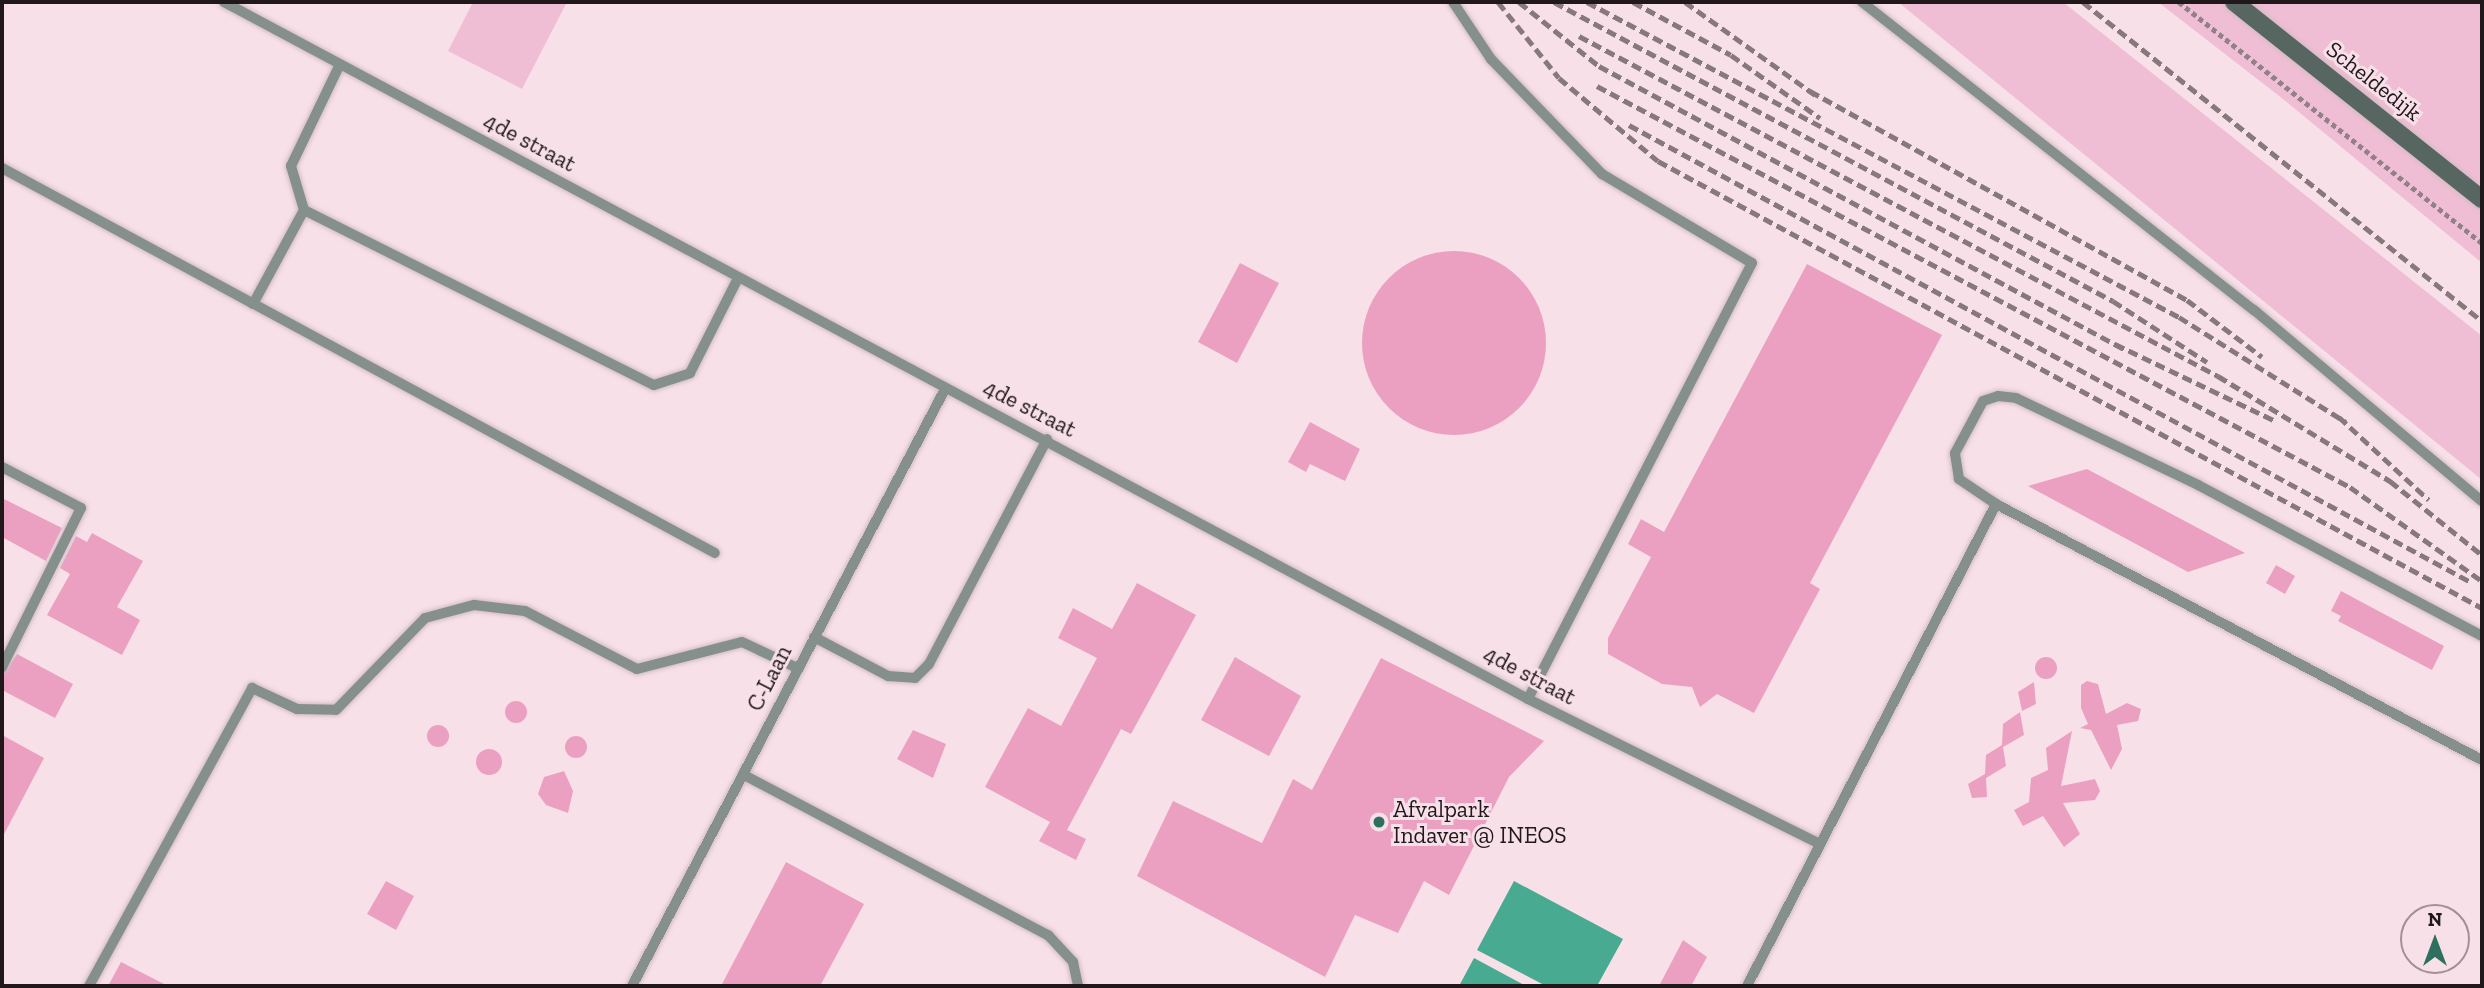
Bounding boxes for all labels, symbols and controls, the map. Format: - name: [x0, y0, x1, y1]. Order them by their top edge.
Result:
- street label: Scheldedijk: [2321, 35, 2427, 127]
- street label: 4de straat: [479, 106, 581, 178]
- street label: 4de straat: [979, 373, 1081, 443]
- street label: 4de straat: [1479, 639, 1581, 711]
- street label: C-Laan: [741, 640, 797, 716]
- place label: Afvalpark Indaver @ INEOS: [1393, 795, 1567, 849]
- marker: Afvalpark Indaver @ INEOS: [1371, 814, 1387, 830]
- north arrow: [2400, 904, 2470, 974]
- text: N: [2428, 908, 2442, 931]

